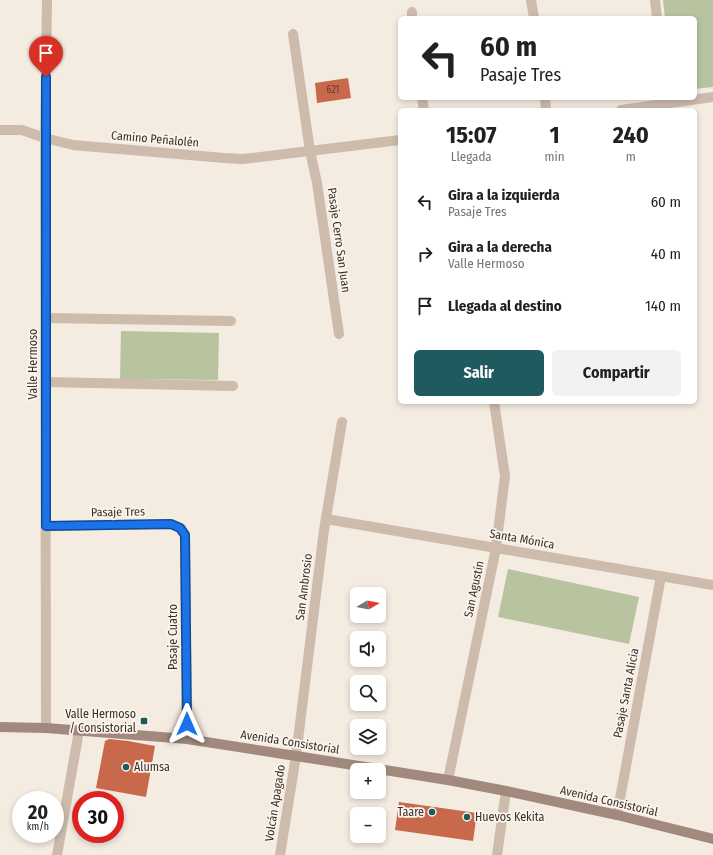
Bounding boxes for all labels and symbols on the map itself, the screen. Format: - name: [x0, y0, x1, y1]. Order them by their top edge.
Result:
- pin: [29, 36, 63, 77]
- house number: 621: [327, 84, 339, 96]
- street label: Camino Peñalolén: [110, 128, 200, 150]
- street label: Pasaje Cerro San Juan: [325, 187, 353, 293]
- street label: Valle Hermoso: [26, 329, 40, 399]
- street label: Pasaje Tres: [91, 505, 145, 519]
- street label: Santa Mónica: [488, 526, 556, 552]
- street label: San Ambrosio: [293, 553, 315, 621]
- street label: San Agustín: [461, 559, 487, 619]
- north arrow: [350, 587, 386, 623]
- street label: Pasaje Cuatro: [166, 604, 180, 670]
- street label: Pasaje Santa Alicia: [610, 647, 642, 739]
- position arrow: [166, 703, 208, 745]
- place label: Valle Hermoso / Consistorial: [65, 707, 136, 735]
- marker: Valle Hermoso / Consistorial: [139, 716, 149, 726]
- street label: Avenida Consistorial: [240, 727, 340, 757]
- place label: Alumsa: [134, 760, 170, 774]
- marker: Alumsa: [121, 762, 131, 772]
- street label: Volcán Apagado: [262, 764, 288, 842]
- street label: Avenida Consistorial: [559, 783, 659, 819]
- speed limit sign: 30: [72, 791, 124, 843]
- place label: Taare: [398, 805, 424, 819]
- marker: Taare: [427, 807, 437, 817]
- place label: Huevos Kekita: [475, 810, 545, 824]
- marker: Huevos Kekita: [462, 812, 472, 822]

